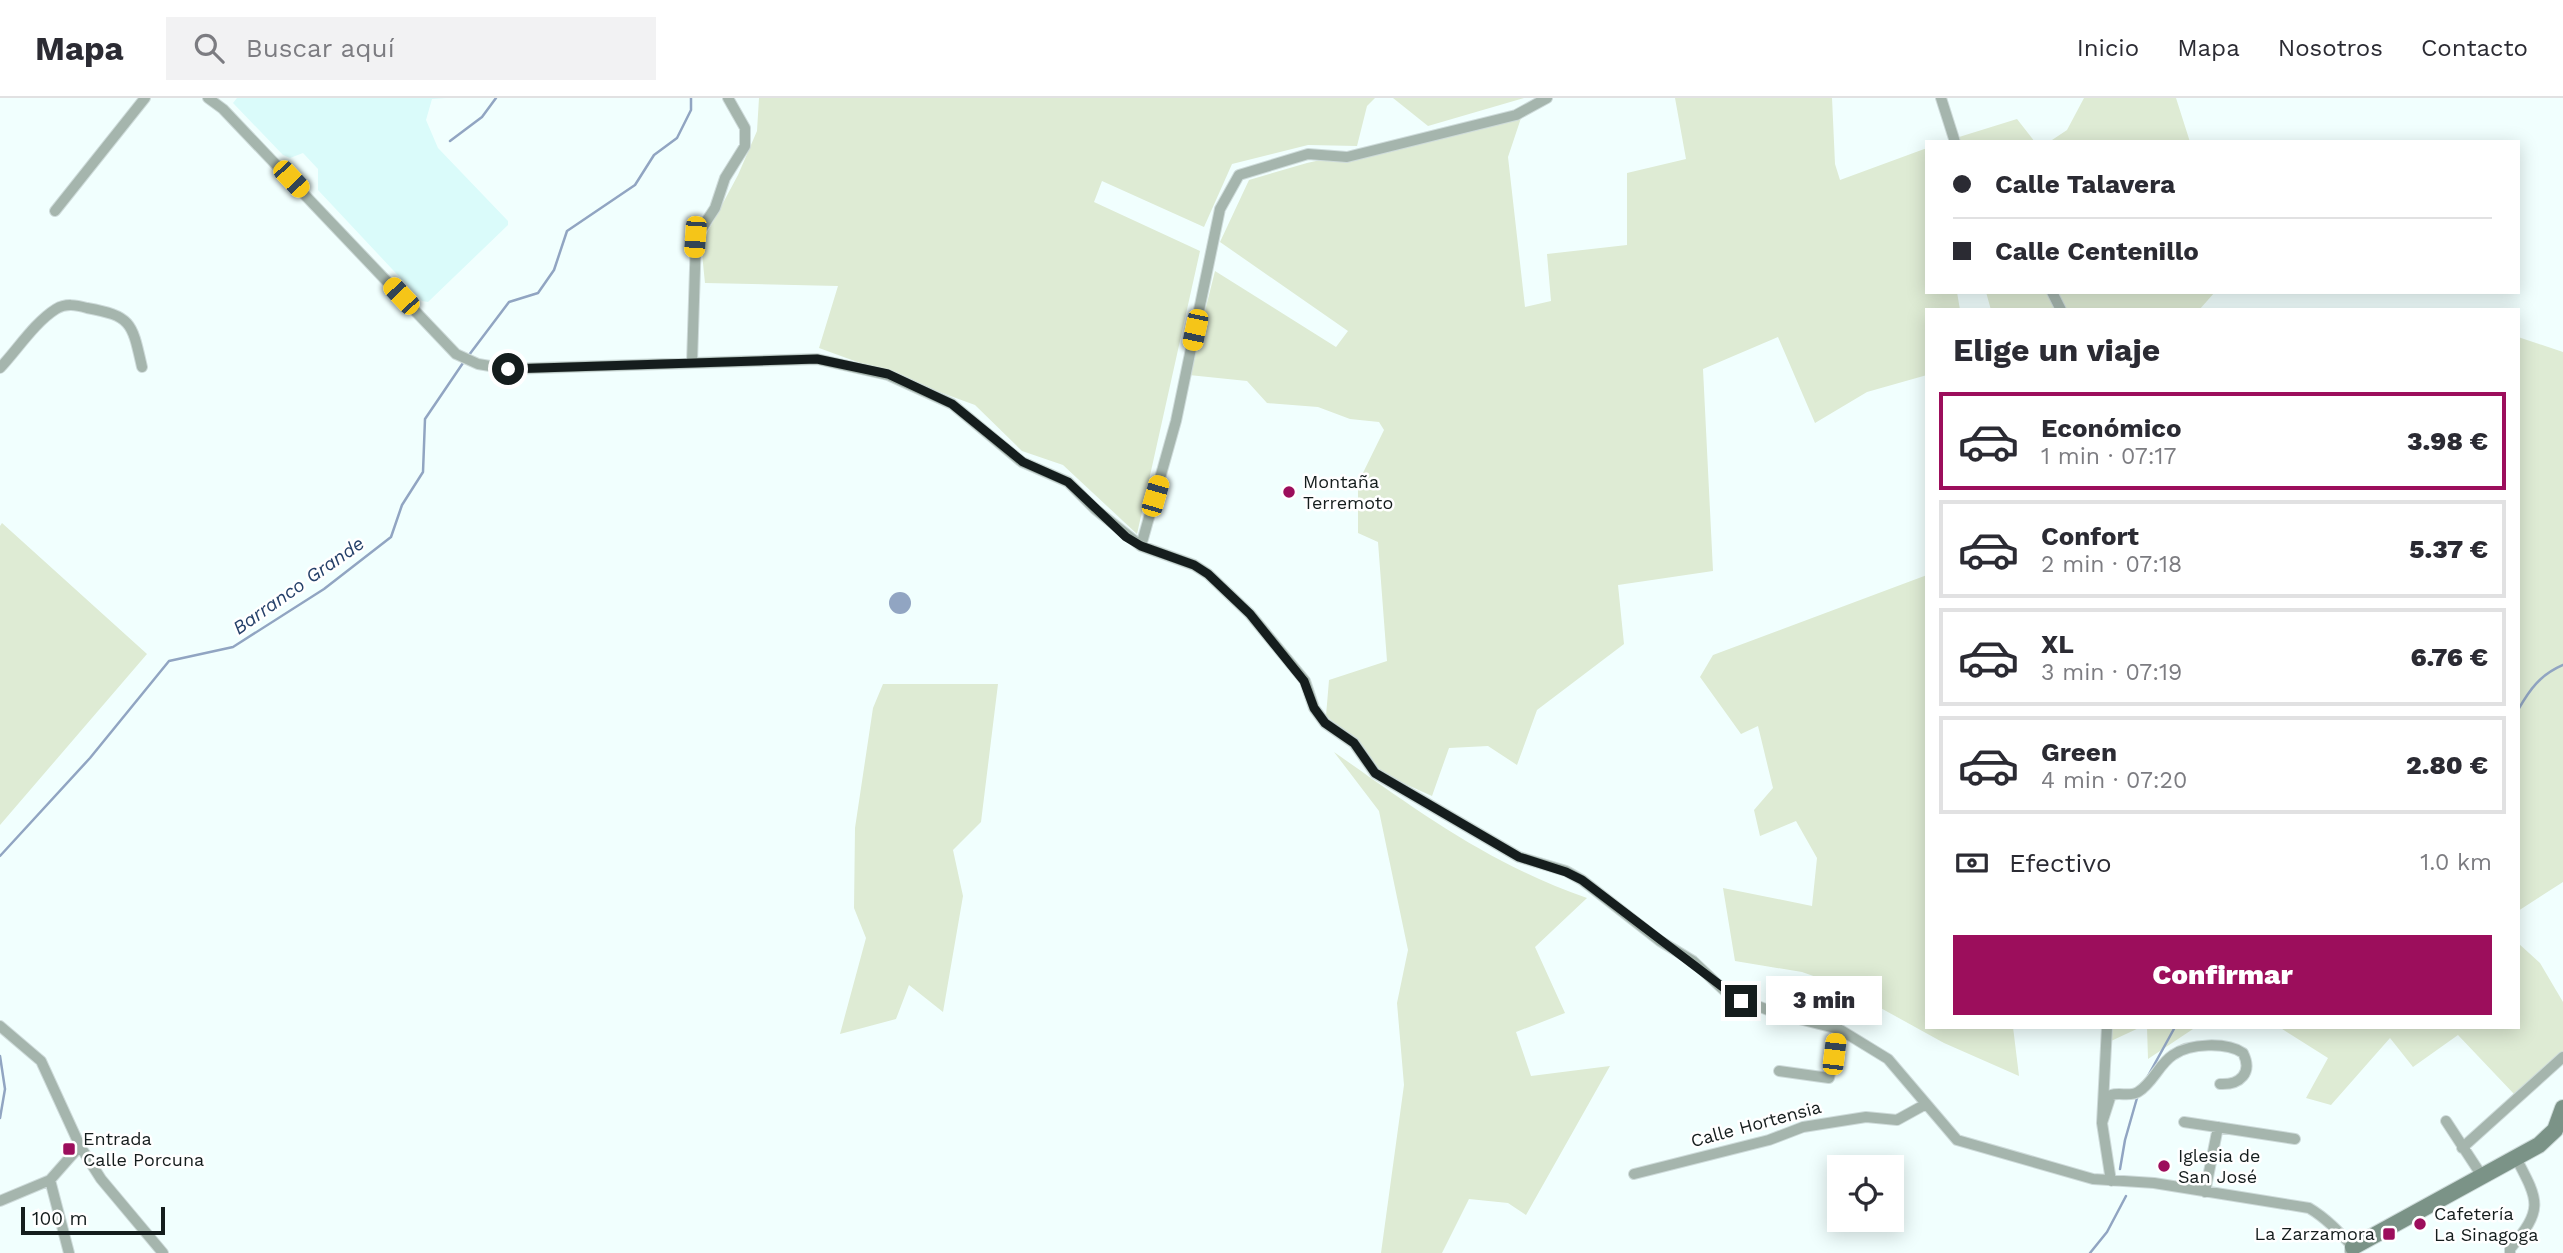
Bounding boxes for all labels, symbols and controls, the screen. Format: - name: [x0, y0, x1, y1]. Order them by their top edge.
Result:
- search box: [166, 17, 656, 80]
- text: Mapa: [35, 29, 124, 68]
- icon: search: [190, 29, 228, 67]
- text: Buscar aquí: [246, 33, 395, 63]
- text: Inicio: [2077, 34, 2139, 62]
- text: Mapa: [2177, 34, 2240, 62]
- text: Nosotros: [2278, 34, 2383, 62]
- text: Contacto: [2421, 34, 2528, 62]
- car: [269, 156, 314, 202]
- text: Calle Talavera: [1995, 169, 2175, 199]
- car: [684, 215, 707, 259]
- text: Calle Centenillo: [1995, 236, 2199, 266]
- car: [379, 273, 424, 319]
- car: [1181, 307, 1210, 353]
- text: Elige un viaje: [1953, 331, 2160, 369]
- route start: [492, 353, 524, 385]
- icon: car: [1957, 410, 2020, 473]
- text: Económico: [2041, 413, 2182, 443]
- text: 3.98 €: [2407, 426, 2488, 456]
- text: 1 min · 07:17: [2041, 443, 2176, 470]
- place label: Montaña Terremoto: [1303, 471, 1393, 513]
- car: [1140, 473, 1171, 519]
- marker: Montaña Terremoto: [1281, 484, 1297, 500]
- icon: car: [1957, 518, 2020, 581]
- text: Confort: [2041, 521, 2139, 551]
- water label: Barranco Grande: [228, 531, 368, 639]
- text: 5.37 €: [2409, 534, 2488, 564]
- text: 2 min · 07:18: [2041, 551, 2182, 578]
- icon: car: [1957, 626, 2020, 689]
- text: XL: [2041, 629, 2074, 659]
- text: 6.76 €: [2410, 642, 2488, 672]
- text: 3 min · 07:19: [2041, 659, 2182, 686]
- icon: car: [1957, 734, 2020, 797]
- text: Green: [2041, 737, 2117, 767]
- text: 2.80 €: [2406, 750, 2488, 780]
- text: 4 min · 07:20: [2041, 767, 2187, 794]
- icon: cash: [1953, 844, 1991, 882]
- text: Efectivo: [2009, 848, 2112, 878]
- text: 1.0 km: [2420, 849, 2492, 876]
- button: Confirmar: [1953, 935, 2492, 1015]
- callout: 3 min: [1766, 976, 1881, 1026]
- route end: [1725, 985, 1757, 1017]
- text: 3 min: [1793, 987, 1855, 1014]
- car: [1822, 1032, 1847, 1076]
- street label: Calle Hortensia: [1688, 1096, 1823, 1151]
- place label: Entrada Calle Porcuna: [83, 1128, 204, 1170]
- marker: Entrada Calle Porcuna: [61, 1141, 77, 1157]
- place label: Iglesia de San José: [2178, 1145, 2260, 1187]
- map controls: [1827, 1155, 1904, 1232]
- button: locate: [1827, 1155, 1904, 1232]
- marker: Iglesia de San José: [2156, 1158, 2172, 1174]
- place label: Cafetería La Sinagoga: [2434, 1203, 2538, 1245]
- scale bar: [21, 1204, 164, 1236]
- text: 100 m: [32, 1207, 88, 1230]
- marker: Cafetería La Sinagoga: [2412, 1216, 2428, 1232]
- place label: La Zarzamora: [2254, 1223, 2375, 1244]
- marker: La Zarzamora: [2381, 1226, 2397, 1242]

